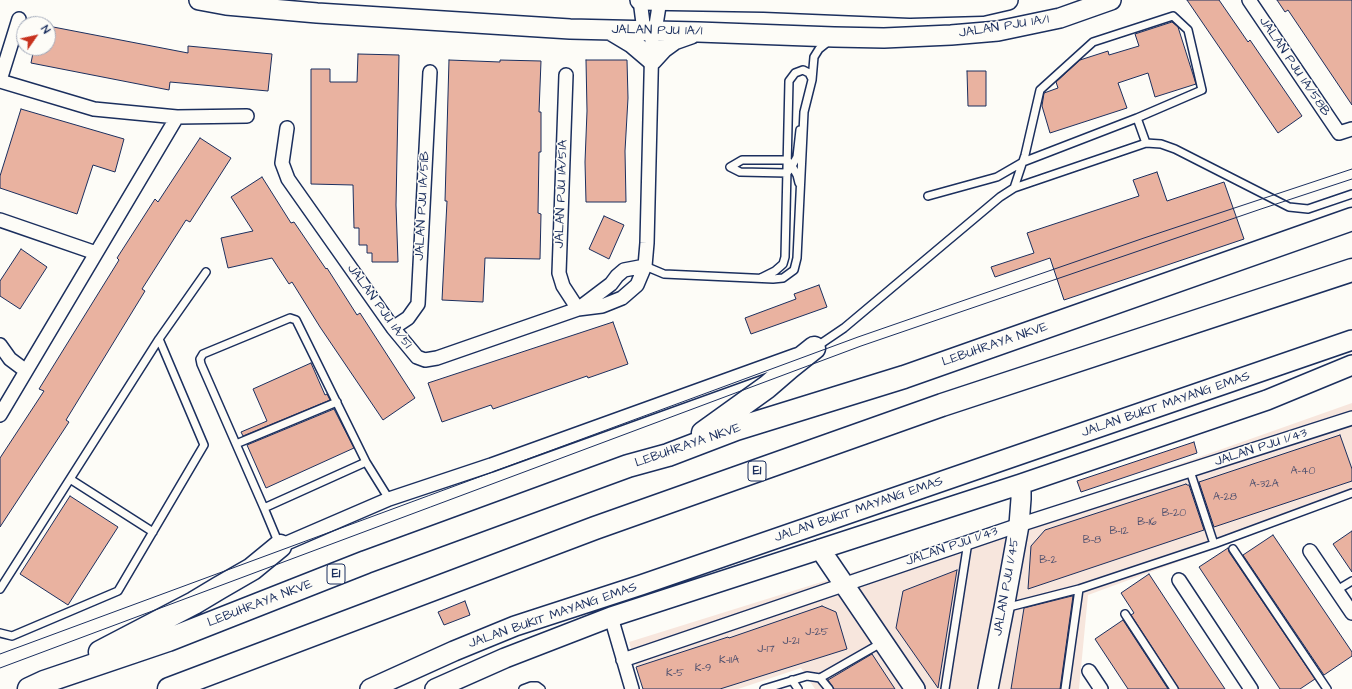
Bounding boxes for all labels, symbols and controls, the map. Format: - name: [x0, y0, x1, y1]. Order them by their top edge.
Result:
- street label: JALAN PJU 1A/1: [958, 12, 1050, 42]
- street label: JALAN PJU 1A/58B: [1255, 14, 1333, 120]
- north arrow: [16, 16, 56, 56]
- street label: JALAN PJU 1A/1: [611, 22, 703, 40]
- text: N: [37, 23, 54, 37]
- street label: JALAN PJU 1A/51A: [552, 139, 572, 249]
- street label: JALAN PJU 1A/51B: [412, 151, 434, 261]
- street label: JALAN PJU 1A/51: [343, 262, 415, 352]
- street label: LEBUHRAYA NKVE: [940, 320, 1050, 370]
- street label: JALAN BUKIT MAYANG EMAS: [1080, 369, 1252, 441]
- street label: LEBUHRAYA NKVE: [633, 421, 743, 471]
- street label: JALAN PJU 1/43: [1213, 426, 1309, 470]
- road number: E1: [748, 461, 766, 481]
- house number: A-40: [1291, 465, 1315, 479]
- street label: JALAN BUKIT MAYANG EMAS: [773, 474, 945, 546]
- house number: A-32A: [1249, 478, 1279, 492]
- house number: A-28: [1213, 491, 1237, 505]
- house number: B-20: [1162, 507, 1186, 521]
- house number: B-16: [1137, 516, 1157, 530]
- street label: JALAN PJU 1/43: [904, 524, 1000, 570]
- house number: B-12: [1110, 525, 1128, 539]
- house number: B-8: [1083, 534, 1101, 548]
- street label: JALAN PJU 1/45: [991, 537, 1023, 637]
- house number: B-2: [1039, 554, 1057, 568]
- road number: E1: [327, 564, 345, 584]
- street label: LEBUHRAYA NKVE: [205, 577, 315, 631]
- street label: JALAN BUKIT MAYANG EMAS: [467, 580, 639, 652]
- house number: J-25: [805, 626, 829, 640]
- house number: J-21: [783, 635, 799, 649]
- house number: J-17: [757, 643, 775, 657]
- house number: K-11A: [719, 654, 739, 668]
- house number: K-9: [695, 662, 711, 676]
- house number: K-5: [666, 667, 684, 681]

